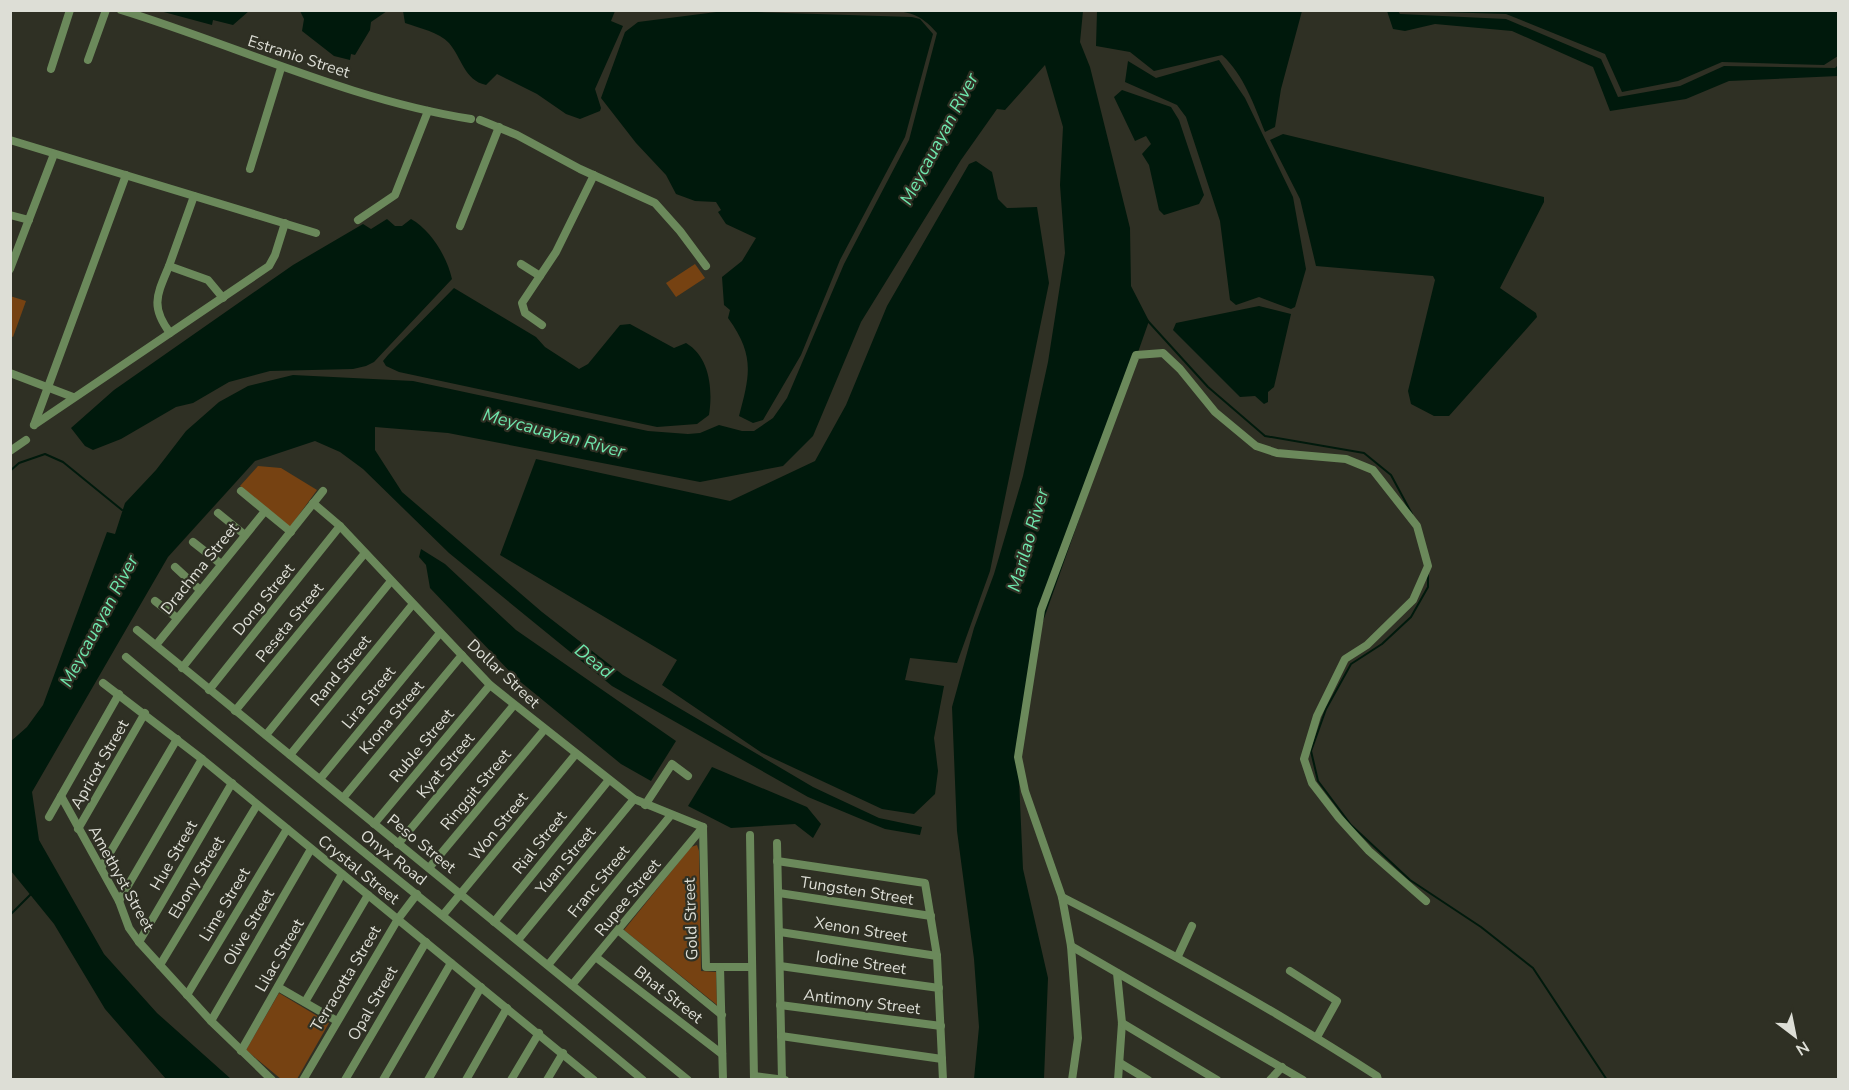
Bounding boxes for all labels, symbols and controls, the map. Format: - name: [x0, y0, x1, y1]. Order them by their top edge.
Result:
- street label: Estranio Street: [245, 30, 353, 84]
- water label: Meycauayan River: [894, 68, 984, 209]
- water label: Meycauayan River: [480, 402, 628, 464]
- water label: Marilao River: [1002, 485, 1054, 594]
- street label: Drachma Street: [156, 518, 244, 619]
- water label: Meycauayan River: [54, 550, 144, 691]
- street label: Dong Street: [228, 559, 300, 640]
- street label: Peseta Street: [251, 578, 329, 667]
- street label: Rand Street: [305, 630, 376, 711]
- street label: Dollar Street: [462, 634, 545, 713]
- water label: Dead: [570, 638, 619, 684]
- street label: Lira Street: [337, 662, 401, 733]
- street label: Krona Street: [354, 676, 429, 759]
- street label: Ruble Street: [384, 704, 459, 787]
- street label: Apricot Street: [65, 715, 135, 813]
- street label: Kyat Street: [412, 728, 480, 803]
- street label: Ringgit Street: [435, 744, 516, 835]
- street label: Won Street: [464, 787, 534, 866]
- street label: Rial Street: [508, 806, 572, 879]
- street label: Peso Street: [382, 809, 461, 879]
- street label: Hue Street: [145, 816, 203, 895]
- street label: Amethyst Street: [83, 822, 159, 936]
- street label: Yuan Street: [530, 822, 601, 900]
- street label: Onyx Road: [355, 825, 431, 891]
- street label: Crystal Street: [313, 830, 404, 910]
- street label: Ebony Street: [164, 832, 230, 923]
- street label: Franc Street: [563, 841, 635, 922]
- street label: Rupee Street: [590, 854, 666, 941]
- street label: Lime Street: [194, 863, 256, 945]
- street label: Tungsten Street: [799, 871, 915, 911]
- street label: Gold Street: [679, 877, 703, 960]
- street label: Olive Street: [218, 885, 280, 970]
- street label: Xenon Street: [813, 912, 909, 948]
- street label: Lilac Street: [250, 915, 310, 996]
- street label: Terracotta Street: [306, 921, 386, 1036]
- street label: Iodine Street: [814, 946, 908, 980]
- street label: Bhat Street: [629, 961, 708, 1029]
- street label: Opal Street: [343, 962, 403, 1045]
- street label: Antimony Street: [802, 984, 922, 1020]
- north arrow: [1765, 1006, 1825, 1066]
- text: N: [1792, 1035, 1813, 1060]

